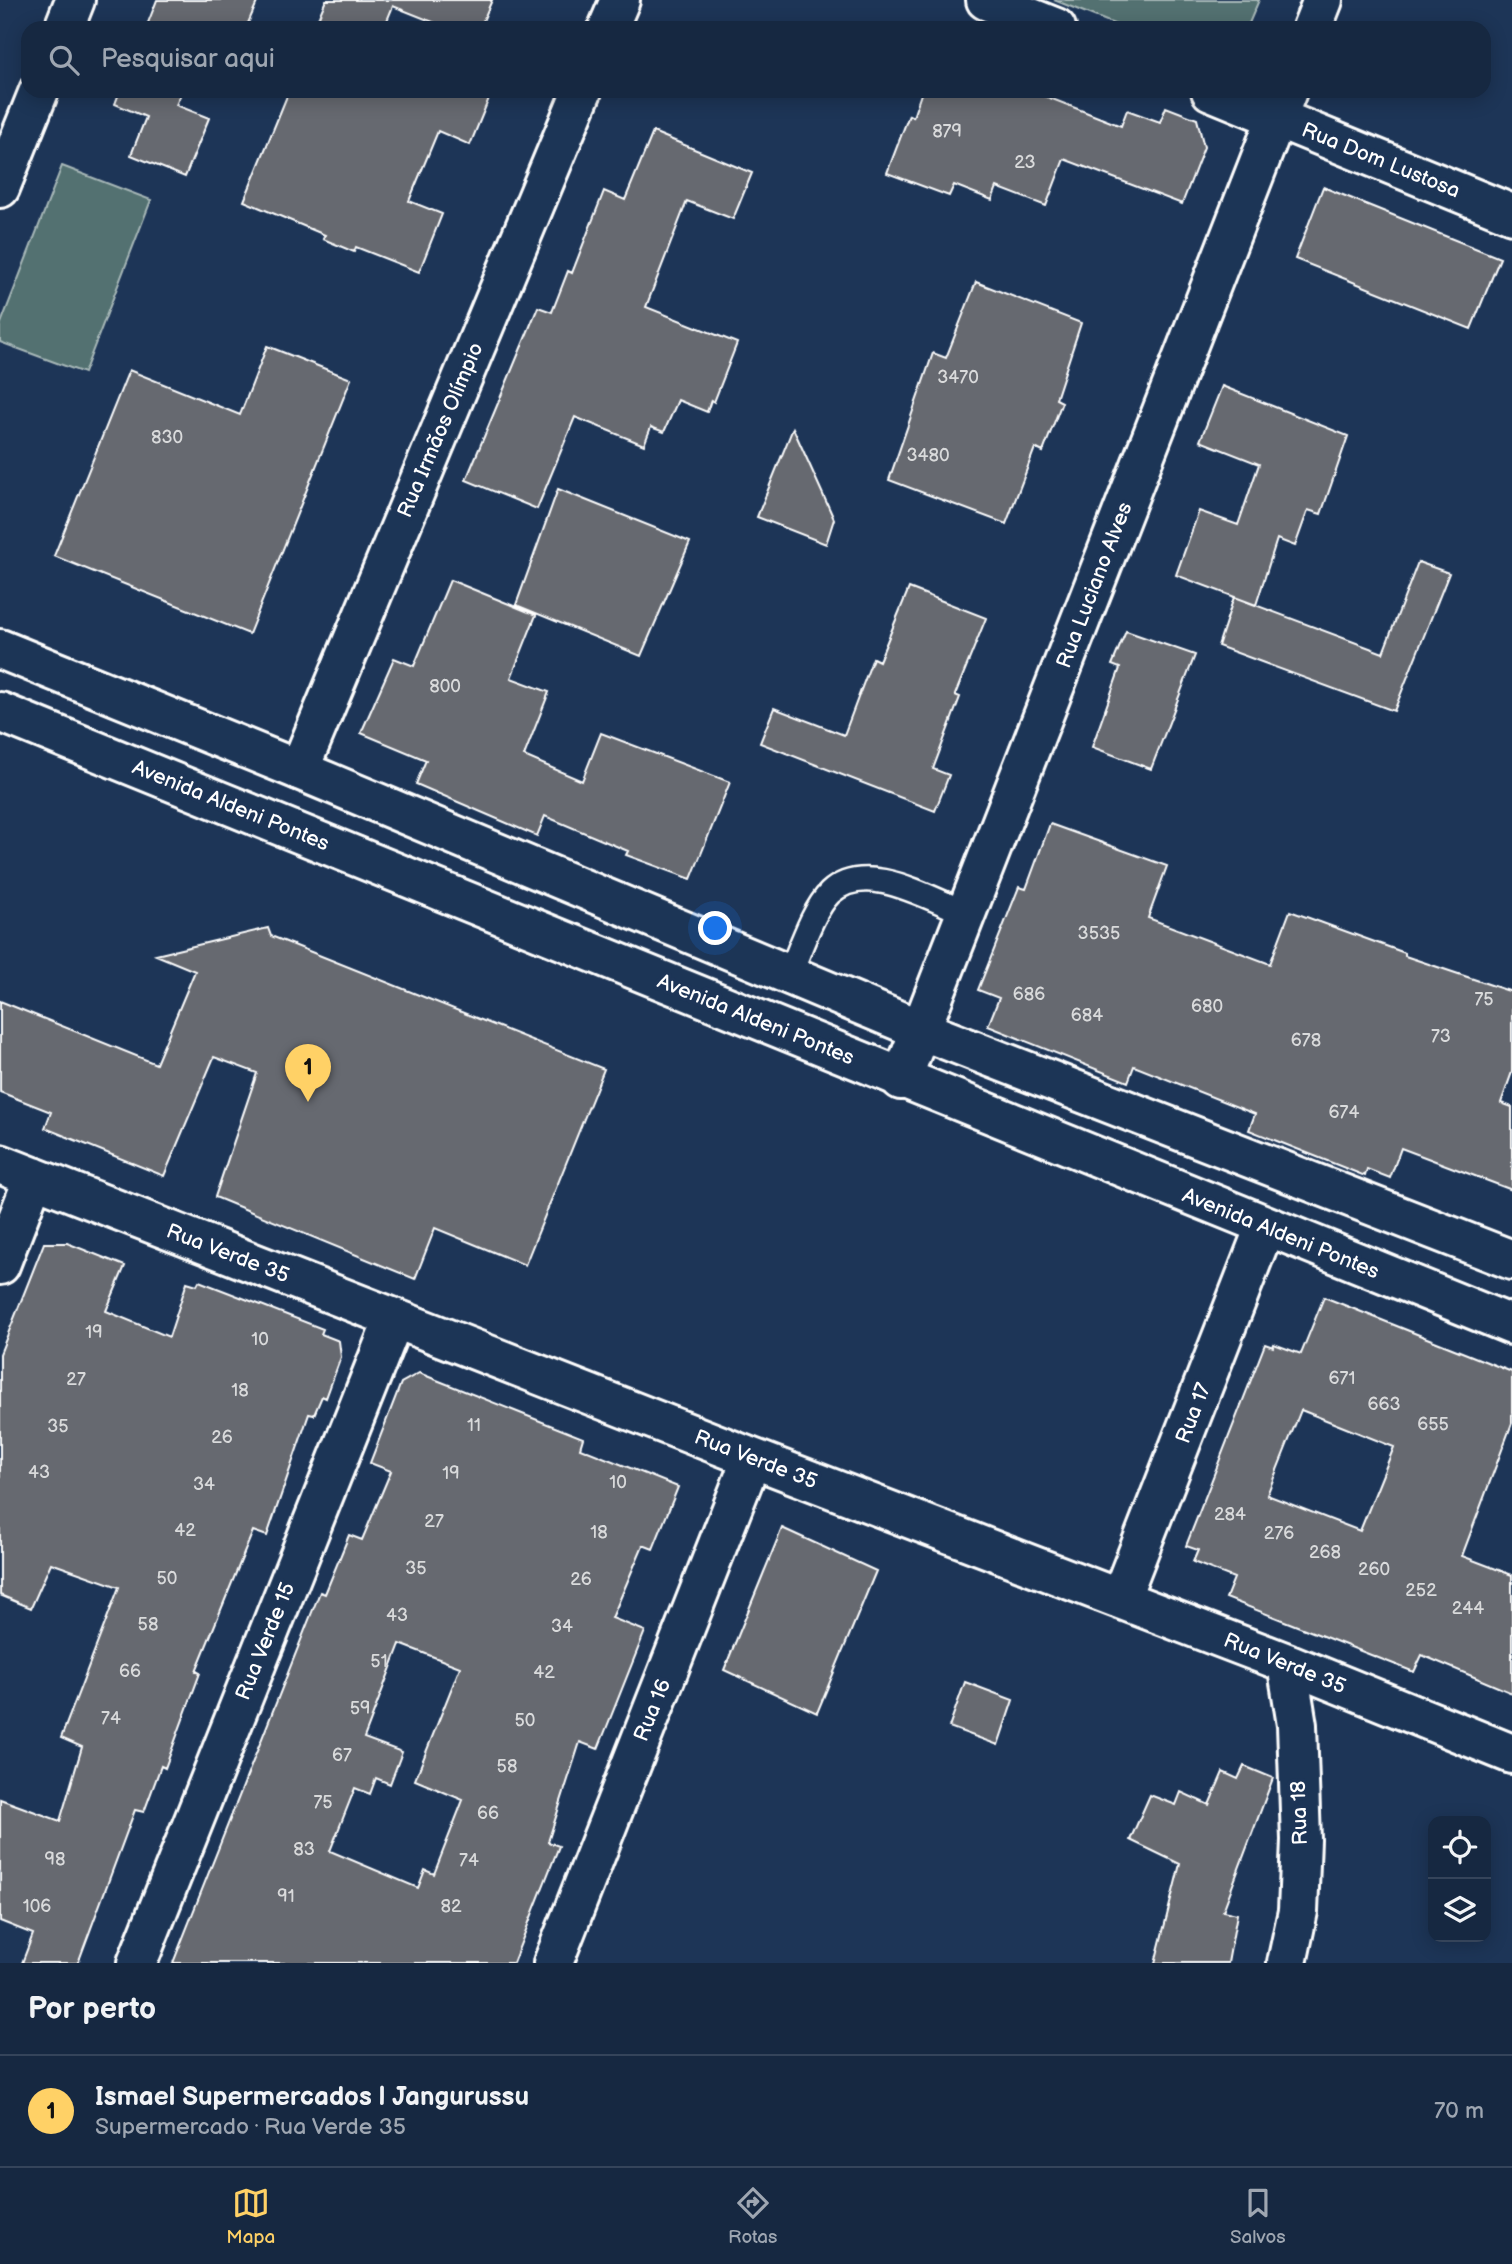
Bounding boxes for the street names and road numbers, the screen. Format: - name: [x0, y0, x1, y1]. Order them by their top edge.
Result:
- street label: Rua Dom Lustosa: [1298, 117, 1464, 204]
- street label: Rua Irmãos Olímpio: [392, 339, 489, 521]
- street label: Rua Luciano Alves: [1051, 499, 1138, 672]
- street label: Avenida Aldeni Pontes: [129, 755, 333, 856]
- street label: Avenida Aldeni Pontes: [654, 969, 858, 1070]
- street label: Avenida Aldeni Pontes: [1179, 1183, 1383, 1284]
- street label: Rua Verde 35: [163, 1219, 293, 1288]
- street label: Rua 17: [1171, 1379, 1217, 1447]
- street label: Rua Verde 35: [691, 1425, 821, 1494]
- street label: Rua Verde 15: [230, 1579, 300, 1704]
- street label: Rua Verde 35: [1220, 1628, 1350, 1699]
- street label: Rua 16: [629, 1675, 676, 1745]
- street label: Rua 18: [1286, 1780, 1313, 1846]

